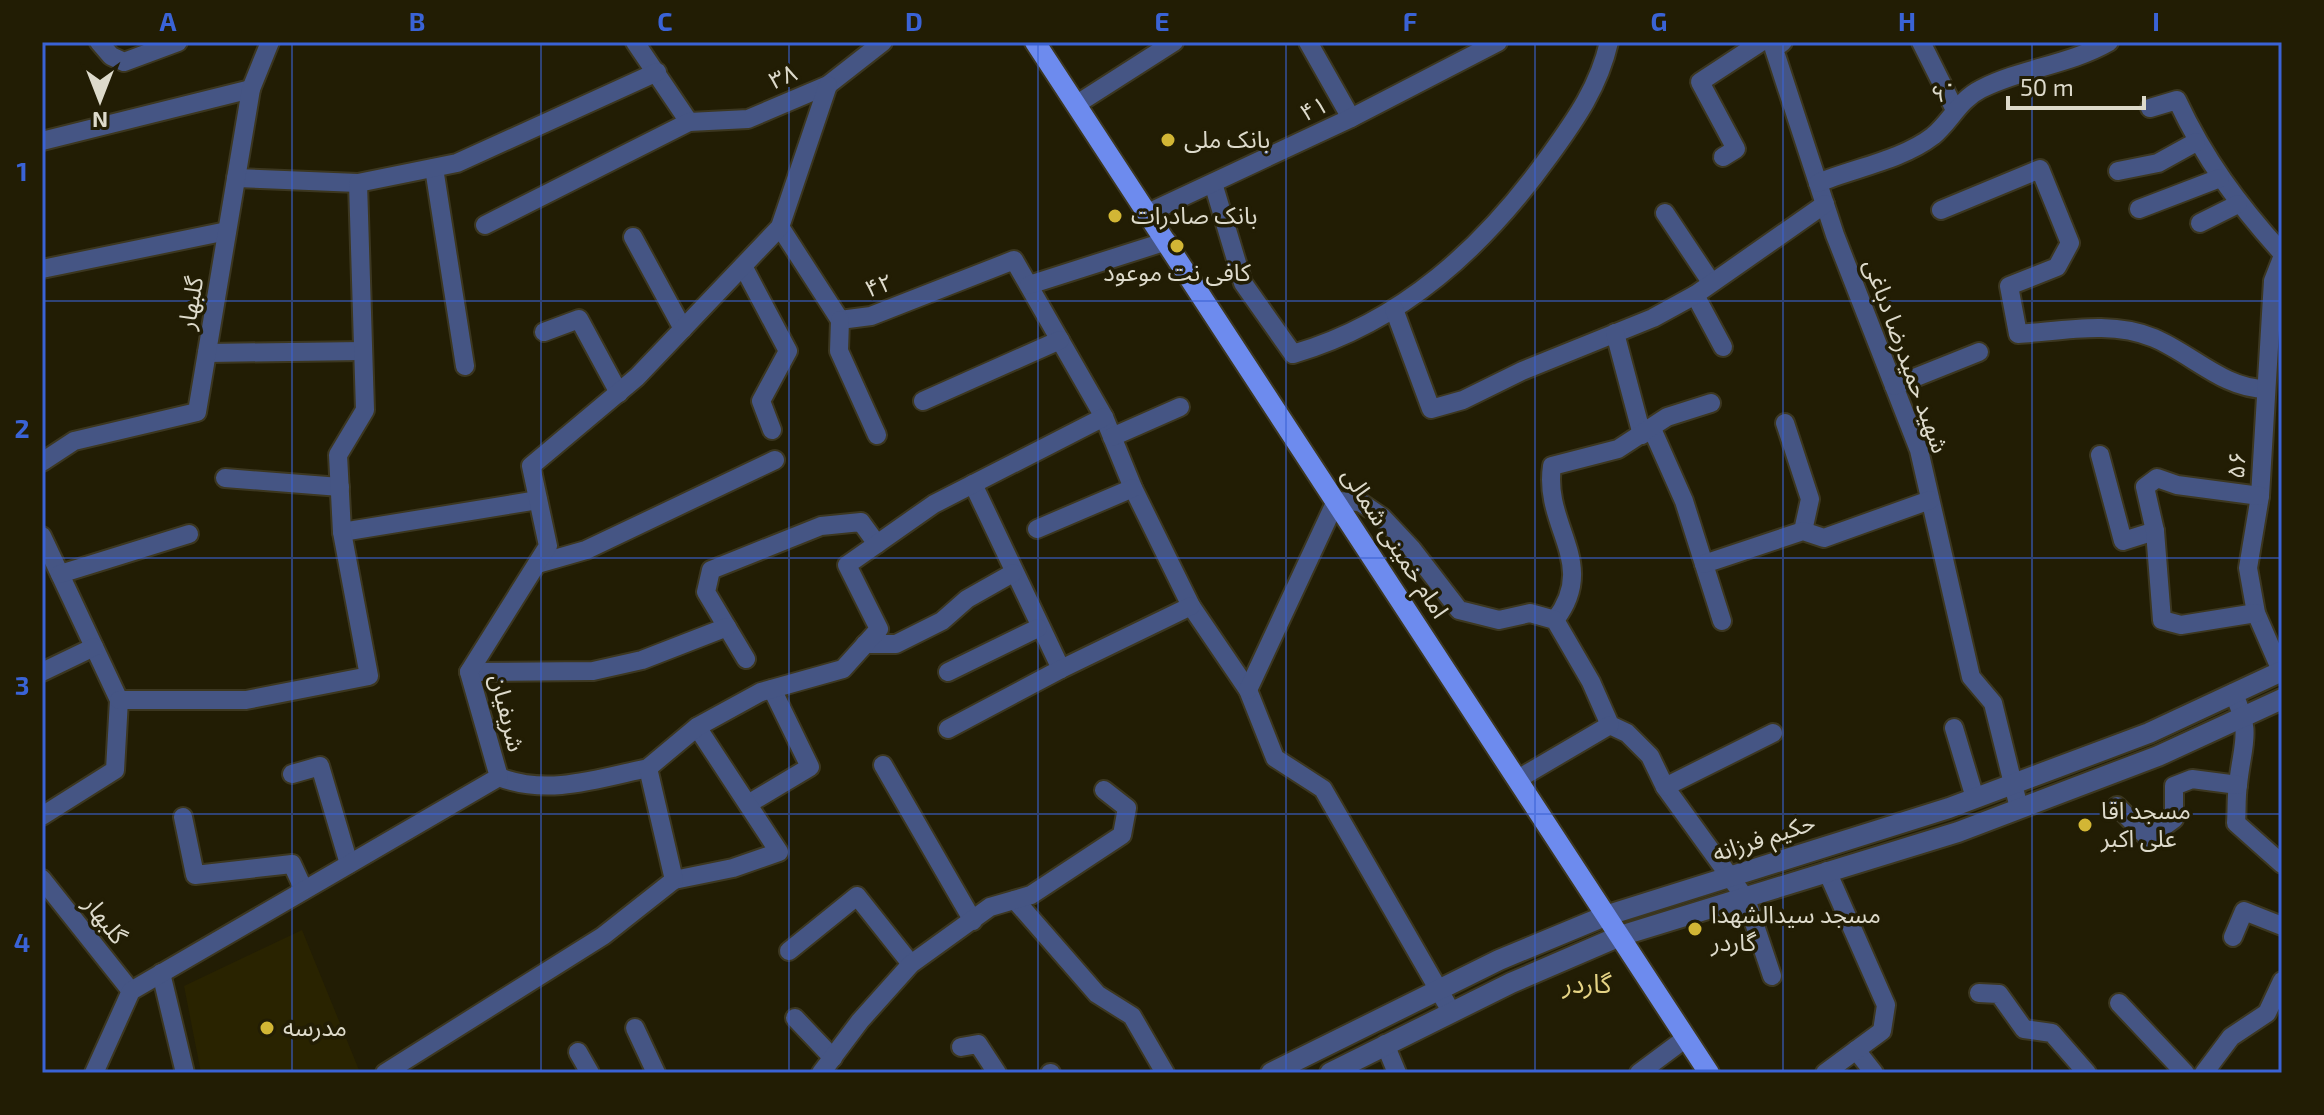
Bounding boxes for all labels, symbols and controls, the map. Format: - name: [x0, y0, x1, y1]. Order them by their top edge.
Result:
- text: A: [160, 5, 177, 36]
- text: B: [409, 5, 425, 36]
- text: C: [657, 5, 673, 36]
- text: D: [905, 5, 923, 36]
- text: E: [1154, 5, 1170, 36]
- text: F: [1403, 5, 1417, 36]
- text: G: [1651, 5, 1667, 36]
- text: H: [1898, 5, 1916, 36]
- text: I: [2152, 5, 2160, 36]
- street label: ۳۸: [764, 57, 801, 94]
- north arrow: [60, 60, 140, 140]
- scale bar: [2008, 60, 2144, 110]
- street label: ۶۰: [1923, 68, 1963, 108]
- text: 50 m: [2020, 72, 2074, 101]
- street label: ۴۱: [1295, 89, 1332, 127]
- text: N: [92, 108, 108, 134]
- place label: بانک ملی: [1184, 124, 1270, 153]
- marker: بانک ملی: [1159, 131, 1177, 149]
- text: 1: [16, 155, 28, 186]
- place label: بانک صادرات: [1131, 200, 1258, 230]
- marker: بانک صادرات: [1106, 207, 1124, 225]
- marker: کافی نت موعود: [1168, 237, 1186, 255]
- street label: شهید حمیدرضا دباغی: [1858, 254, 1956, 457]
- place label: کافی نت موعود: [1103, 257, 1252, 287]
- street label: ۴۲: [861, 266, 896, 303]
- street label: گلبهار: [170, 273, 210, 333]
- text: 2: [14, 412, 30, 443]
- street label: ۵۶: [2220, 450, 2251, 480]
- street label: امام خمینی شمالی: [1333, 461, 1456, 626]
- text: 3: [15, 669, 29, 700]
- street label: شریفیان: [484, 671, 532, 755]
- place label: مسجد اقا علی اکبر: [2100, 795, 2191, 853]
- street label: حکیم فرزانه: [1708, 806, 1820, 871]
- marker: مسجد اقا علی اکبر: [2076, 816, 2094, 834]
- street label: گلبهار: [77, 888, 135, 950]
- place label: مسجد سیدالشهدا گاردر: [1710, 899, 1881, 957]
- marker: مسجد سیدالشهدا گاردر: [1686, 920, 1704, 938]
- text: 4: [14, 926, 30, 957]
- district label: گاردر: [1562, 967, 1612, 999]
- place label: مدرسه: [283, 1012, 347, 1042]
- marker: مدرسه: [258, 1019, 276, 1037]

